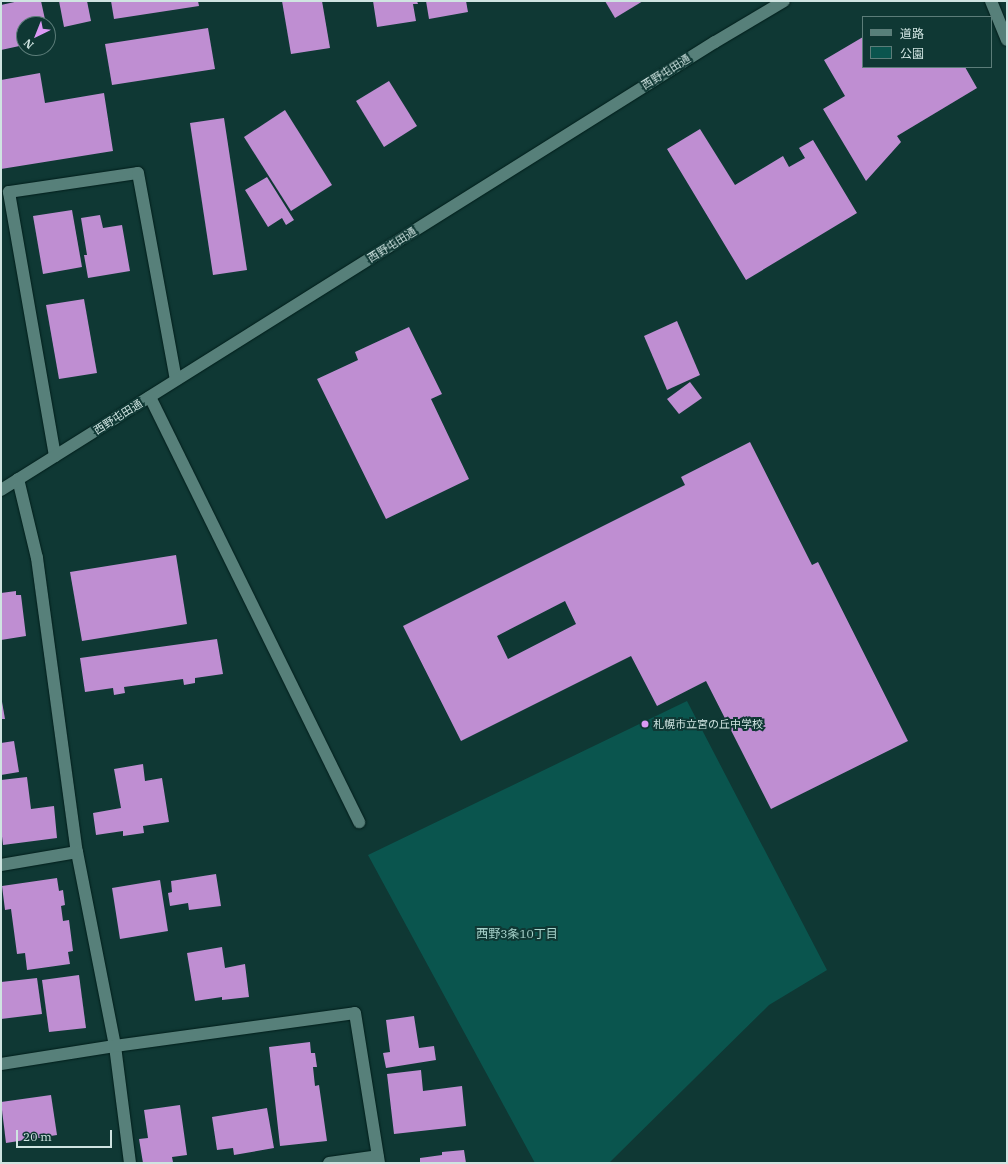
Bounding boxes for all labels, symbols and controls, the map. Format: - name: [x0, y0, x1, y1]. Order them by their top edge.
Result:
- north arrow: [16, 16, 56, 56]
- legend: [862, 16, 992, 68]
- text: 道路: [900, 26, 924, 41]
- text: N: [21, 36, 36, 52]
- text: 公園: [900, 46, 924, 61]
- street label: 西野屯田通: [639, 52, 693, 92]
- street label: 西野屯田通: [365, 225, 419, 265]
- street label: 西野屯田通: [91, 397, 145, 437]
- place label: 札幌市立宮の丘中学校: [653, 717, 763, 731]
- marker: 札幌市立宮の丘中学校: [640, 719, 650, 729]
- district label: 西野3条10丁目: [476, 927, 558, 941]
- scale bar: [18, 1122, 114, 1148]
- text: 20 m: [23, 1129, 52, 1144]

